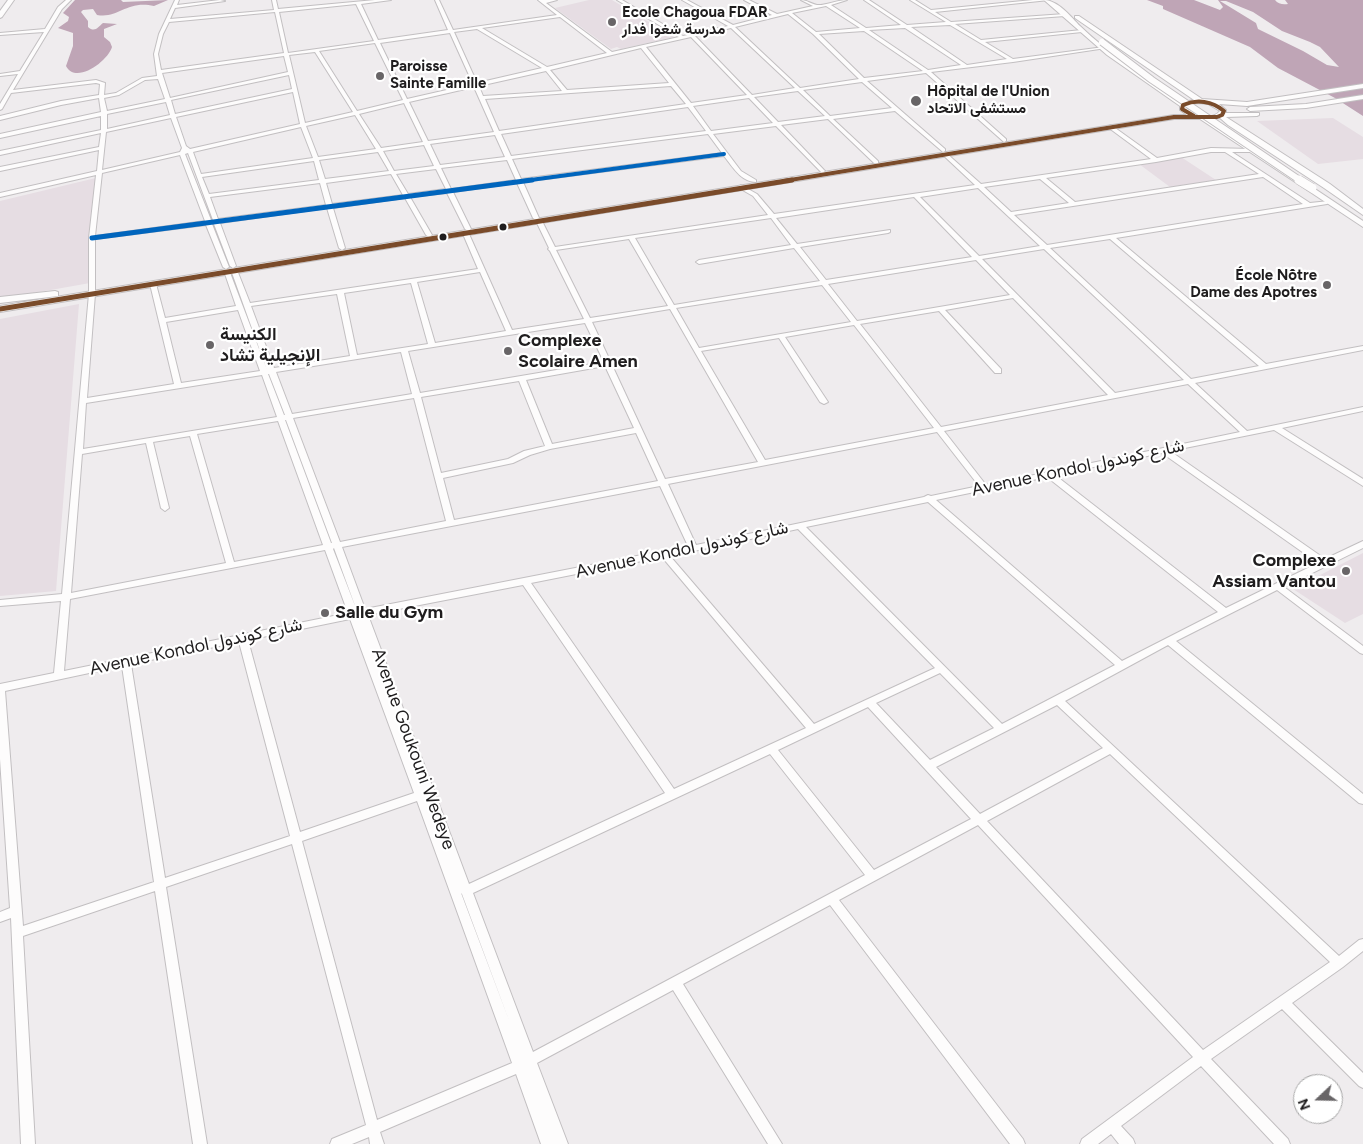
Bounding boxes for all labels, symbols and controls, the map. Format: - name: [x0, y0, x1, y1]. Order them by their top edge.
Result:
- place label: Ecole Chagoua FDAR مدرسة شغوا فدار: [622, 4, 768, 39]
- marker: Ecole Chagoua FDAR مدرسة شغوا فدار: [606, 16, 618, 28]
- place label: Paroisse Sainte Famille: [390, 58, 486, 93]
- marker: Paroisse Sainte Famille: [374, 70, 386, 82]
- place label: Hôpital de l'Union مستشفى الاتحاد: [927, 83, 1049, 118]
- marker: Hôpital de l'Union مستشفى الاتحاد: [909, 94, 923, 108]
- unlabelled marker: [498, 222, 508, 232]
- unlabelled marker: [438, 232, 448, 242]
- place label: École Nôtre Dame des Apotres: [1190, 267, 1317, 302]
- marker: École Nôtre Dame des Apotres: [1321, 279, 1333, 291]
- place label: الكنيسة الإنجيلية تشاد: [220, 324, 320, 366]
- place label: Complexe Scolaire Amen: [518, 330, 638, 372]
- marker: الكنيسة الإنجيلية تشاد: [204, 339, 216, 351]
- marker: Complexe Scolaire Amen: [502, 345, 514, 357]
- street label: Avenue Kondol شارع كوندول: [970, 435, 1186, 501]
- street label: Avenue Kondol شارع كوندول: [574, 517, 790, 583]
- place label: Complexe Assiam Vantou: [1212, 550, 1336, 592]
- marker: Complexe Assiam Vantou: [1340, 565, 1352, 577]
- place label: Salle du Gym: [335, 602, 443, 624]
- marker: Salle du Gym: [319, 607, 331, 619]
- street label: Avenue Kondol شارع كوندول: [88, 614, 304, 680]
- street label: Avenue Goukouni Wedeye: [366, 645, 460, 853]
- north arrow: [1293, 1074, 1343, 1124]
- text: N: [1295, 1096, 1314, 1112]

